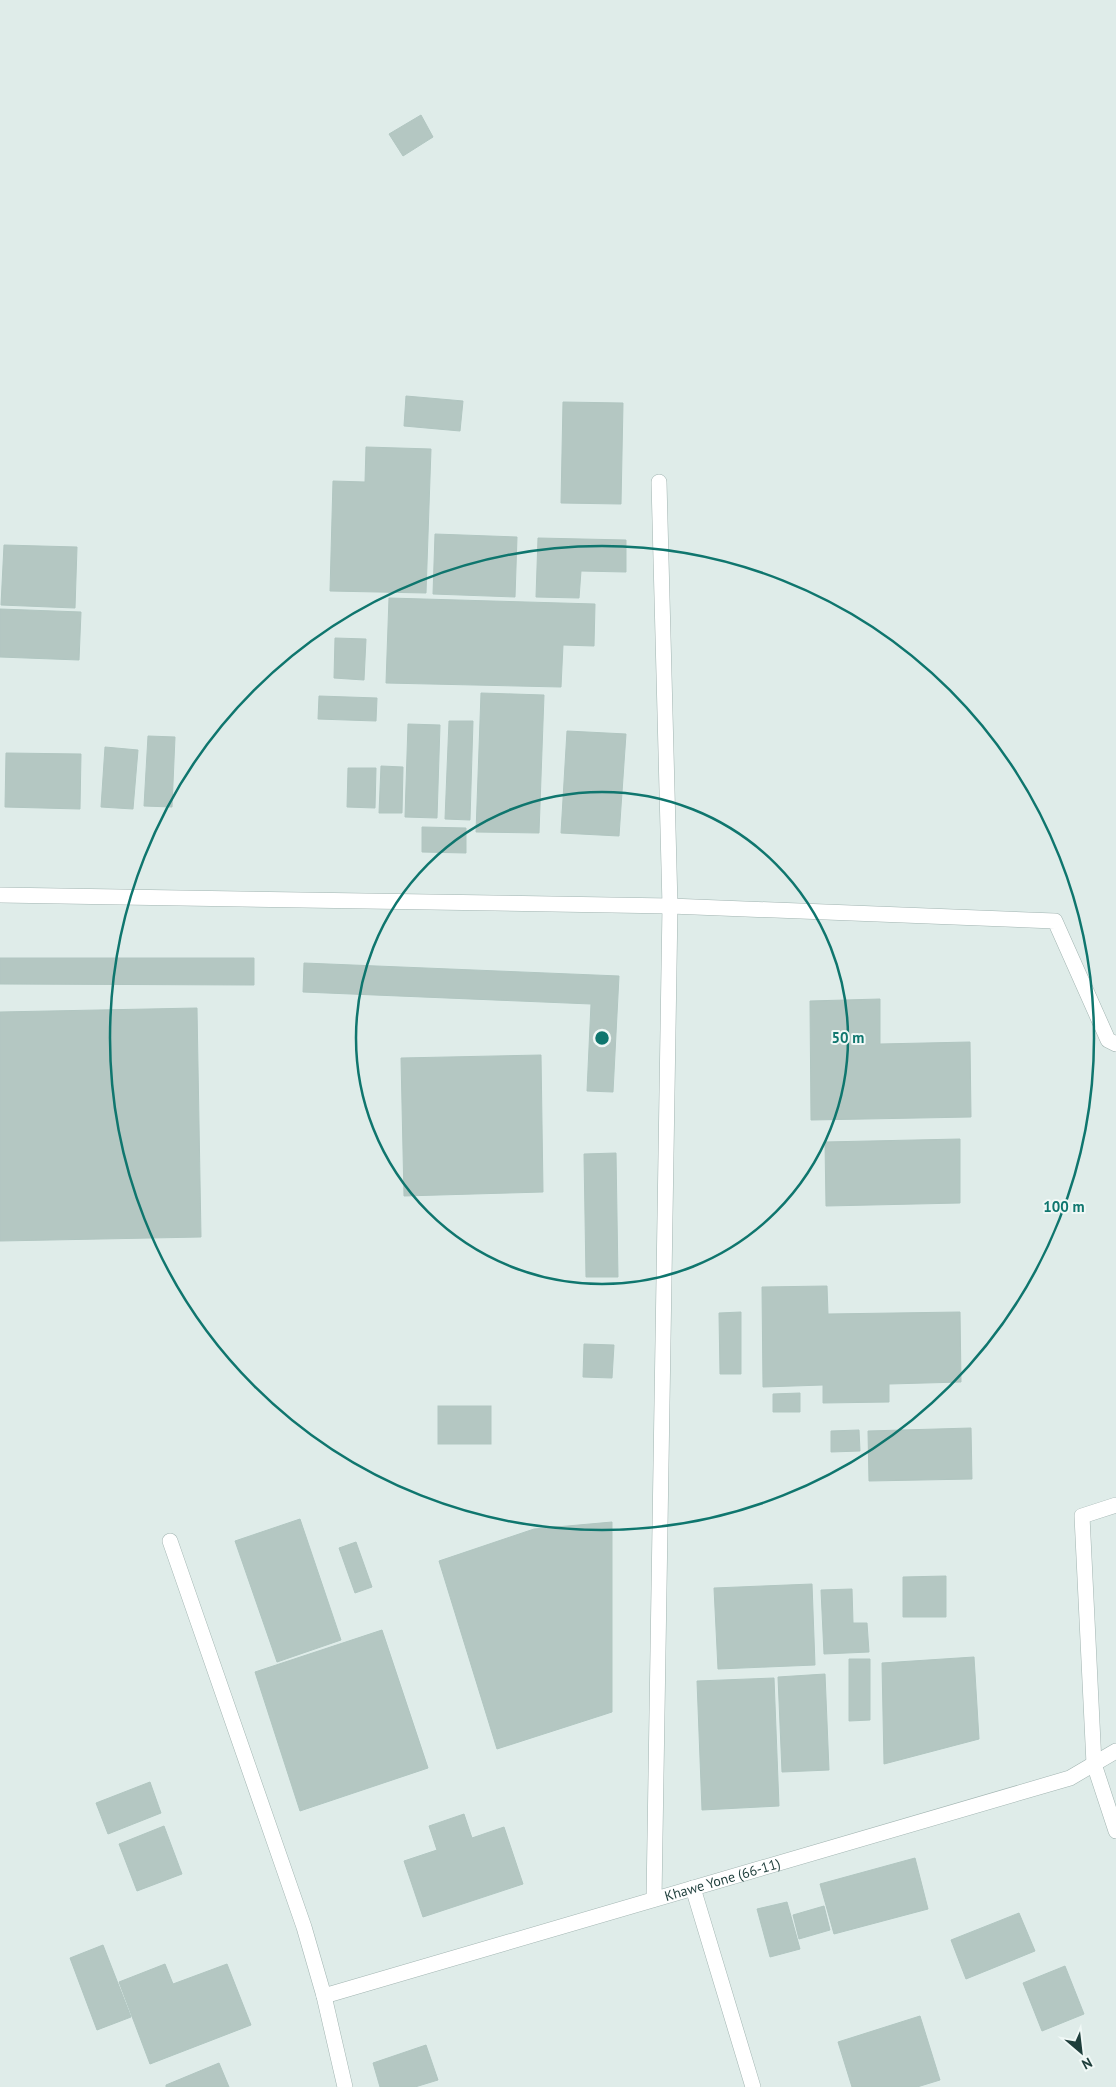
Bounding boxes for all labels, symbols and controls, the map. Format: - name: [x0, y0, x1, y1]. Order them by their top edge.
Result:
- text: 50 m: [832, 1028, 864, 1047]
- centre of rings: [593, 1029, 611, 1047]
- text: 100 m: [1043, 1197, 1085, 1216]
- street label: Khawe Yone (66-11): [662, 1854, 782, 1905]
- north arrow: [1056, 2027, 1106, 2077]
- text: N: [1079, 2053, 1095, 2074]

